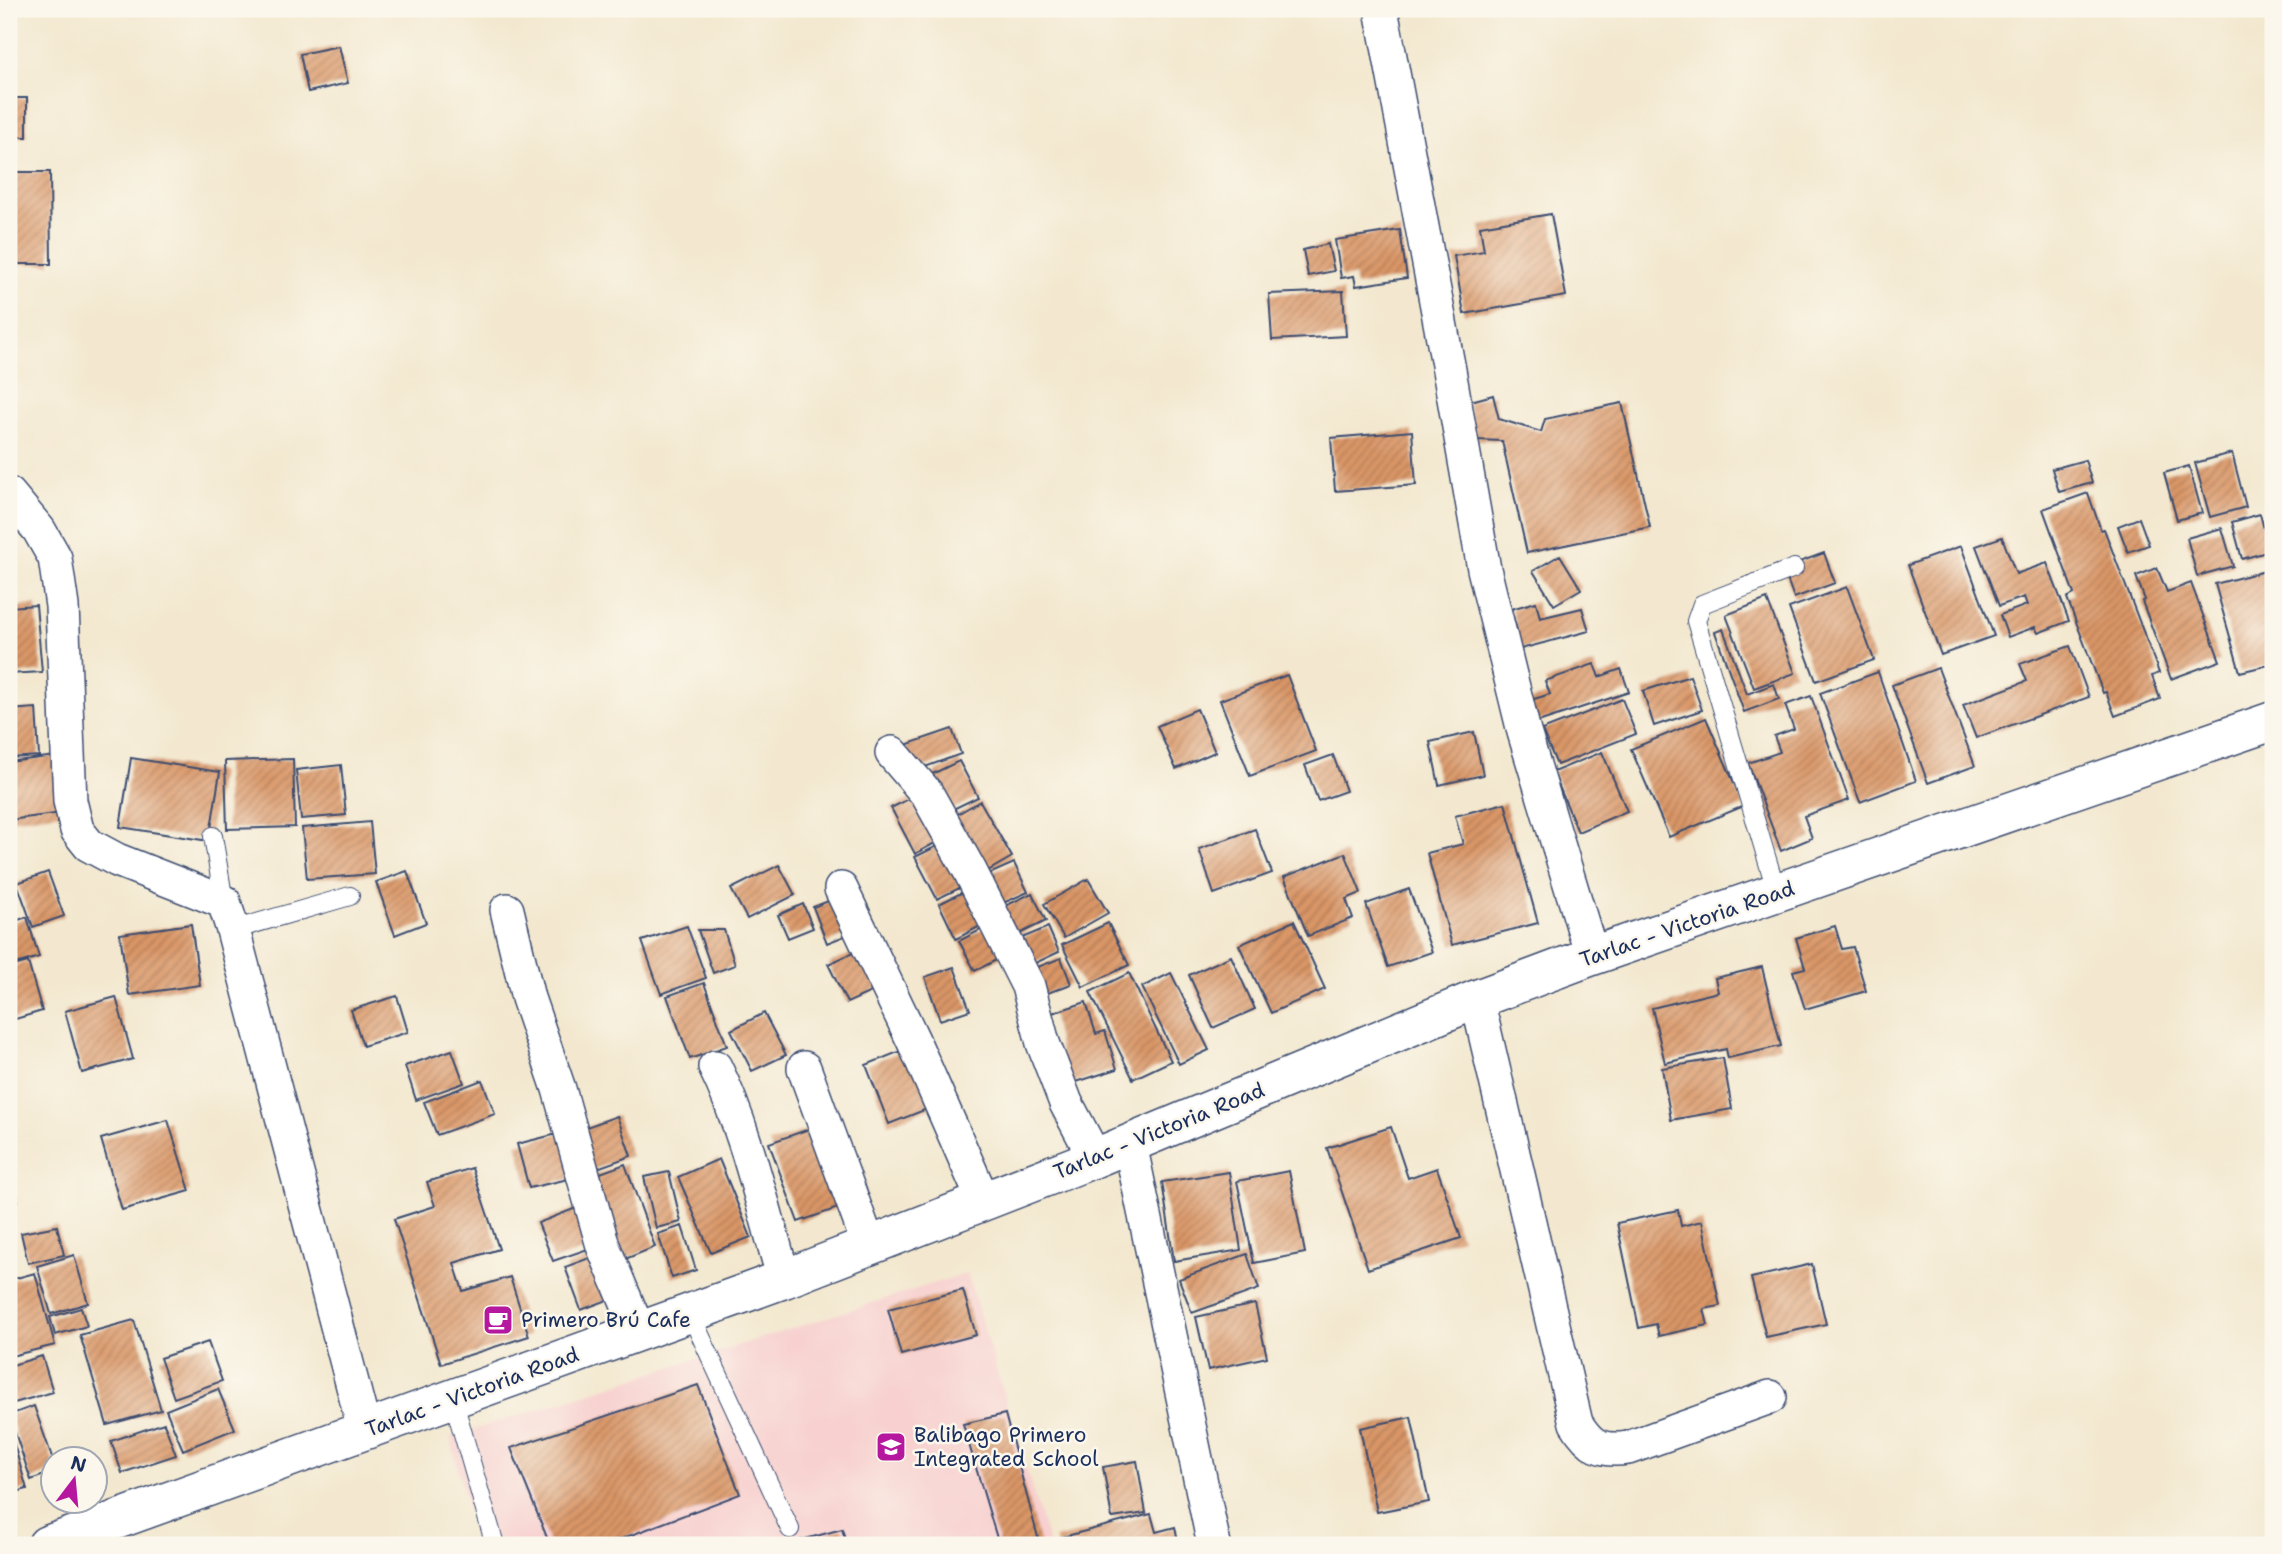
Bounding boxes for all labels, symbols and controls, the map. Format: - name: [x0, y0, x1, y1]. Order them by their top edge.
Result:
- street label: Tarlac - Victoria Road: [1576, 874, 1798, 974]
- street label: Tarlac - Victoria Road: [1049, 1076, 1269, 1186]
- cafe icon: Primero Brú Cafe: [481, 1303, 515, 1337]
- place label: Primero Brú Cafe: [521, 1306, 691, 1334]
- street label: Tarlac - Victoria Road: [361, 1340, 583, 1444]
- place label: Balibago Primero Integrated School: [914, 1421, 1099, 1473]
- school or university icon: Balibago Primero Integrated School: [874, 1430, 908, 1464]
- north arrow: [38, 1446, 108, 1516]
- text: N: [68, 1450, 89, 1478]

